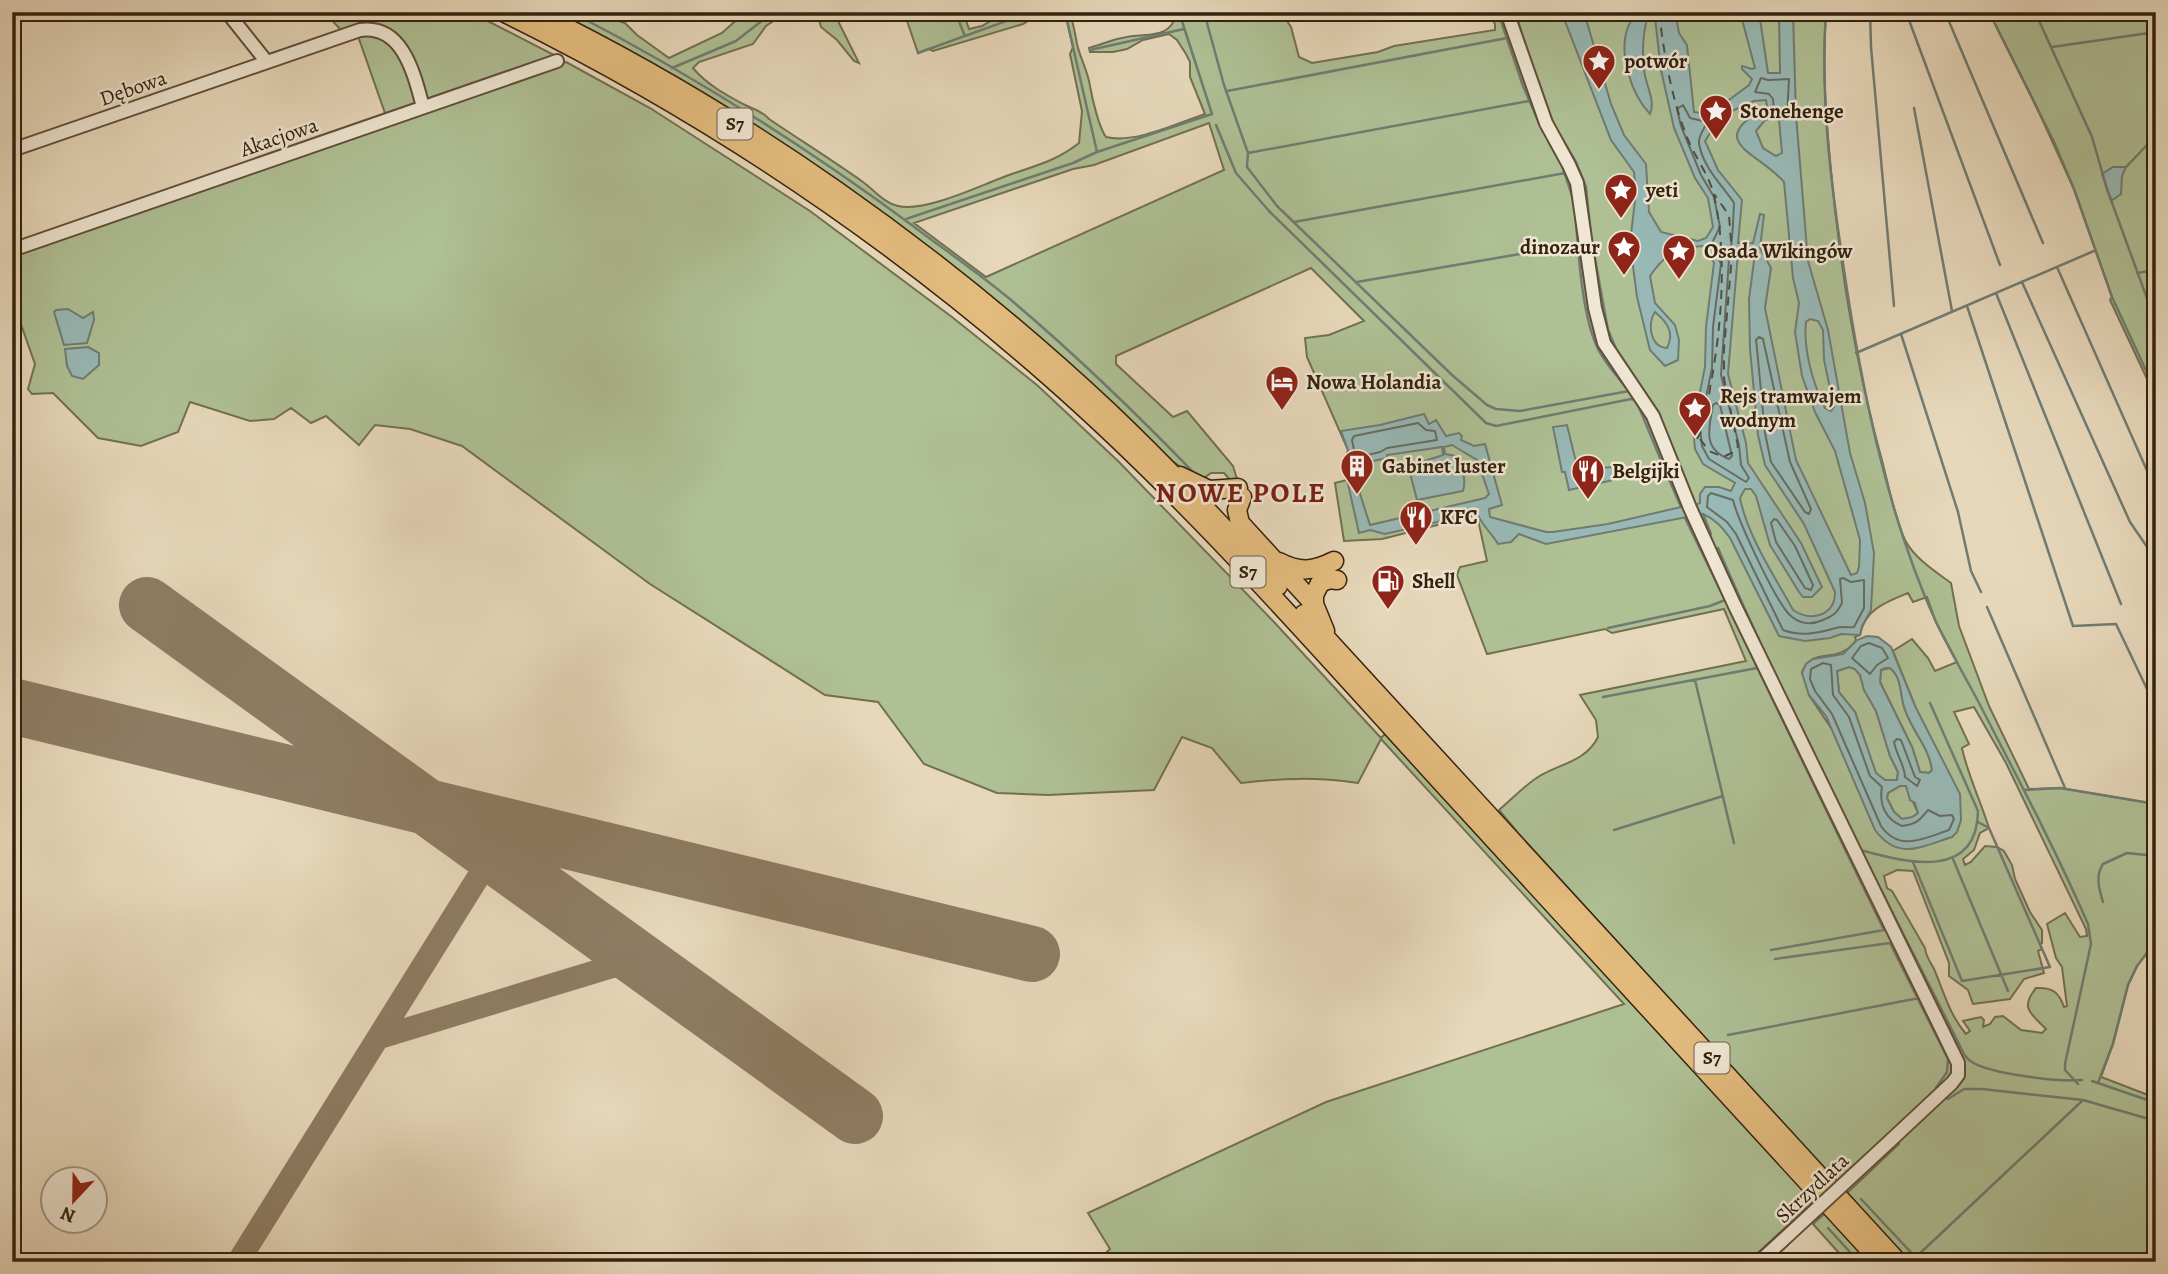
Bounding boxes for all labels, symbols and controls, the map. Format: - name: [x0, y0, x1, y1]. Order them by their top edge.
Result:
- place icon: potwór: [1580, 42, 1618, 91]
- place label: potwór: [1624, 47, 1688, 75]
- street label: Dębowa: [96, 63, 170, 113]
- place icon: Stonehenge: [1697, 92, 1735, 141]
- place label: Stonehenge: [1740, 97, 1844, 125]
- road number: S7: [718, 108, 752, 140]
- street label: Akacjowa: [236, 111, 322, 164]
- place icon: yeti: [1602, 171, 1640, 220]
- place label: yeti: [1645, 176, 1678, 204]
- place icon: dinozaur: [1605, 228, 1643, 277]
- place icon: Osada Wikingów: [1660, 232, 1698, 281]
- place label: dinozaur: [1520, 233, 1600, 261]
- place label: Osada Wikingów: [1704, 237, 1853, 265]
- hotel icon: Nowa Holandia: [1263, 363, 1301, 412]
- place label: Nowa Holandia: [1306, 368, 1442, 396]
- place label: Rejs tramwajem wodnym: [1719, 382, 1862, 434]
- place icon: Rejs tramwajem wodnym: [1676, 389, 1714, 438]
- building icon: Gabinet luster: [1338, 447, 1376, 496]
- place label: Gabinet luster: [1382, 452, 1506, 480]
- restaurant icon: Belgijki: [1569, 452, 1607, 501]
- place label: Belgijki: [1612, 457, 1680, 485]
- district label: NOWE POLE: [1155, 474, 1327, 512]
- restaurant icon: KFC: [1397, 498, 1435, 547]
- place label: KFC: [1440, 503, 1478, 531]
- road number: S7: [1230, 556, 1266, 587]
- fuel station icon: Shell: [1369, 562, 1407, 611]
- place label: Shell: [1412, 567, 1456, 595]
- road number: S7: [1694, 1042, 1730, 1074]
- street label: Skrzydlata: [1769, 1147, 1855, 1229]
- north arrow: [38, 1166, 108, 1236]
- text: N: [57, 1200, 79, 1229]

